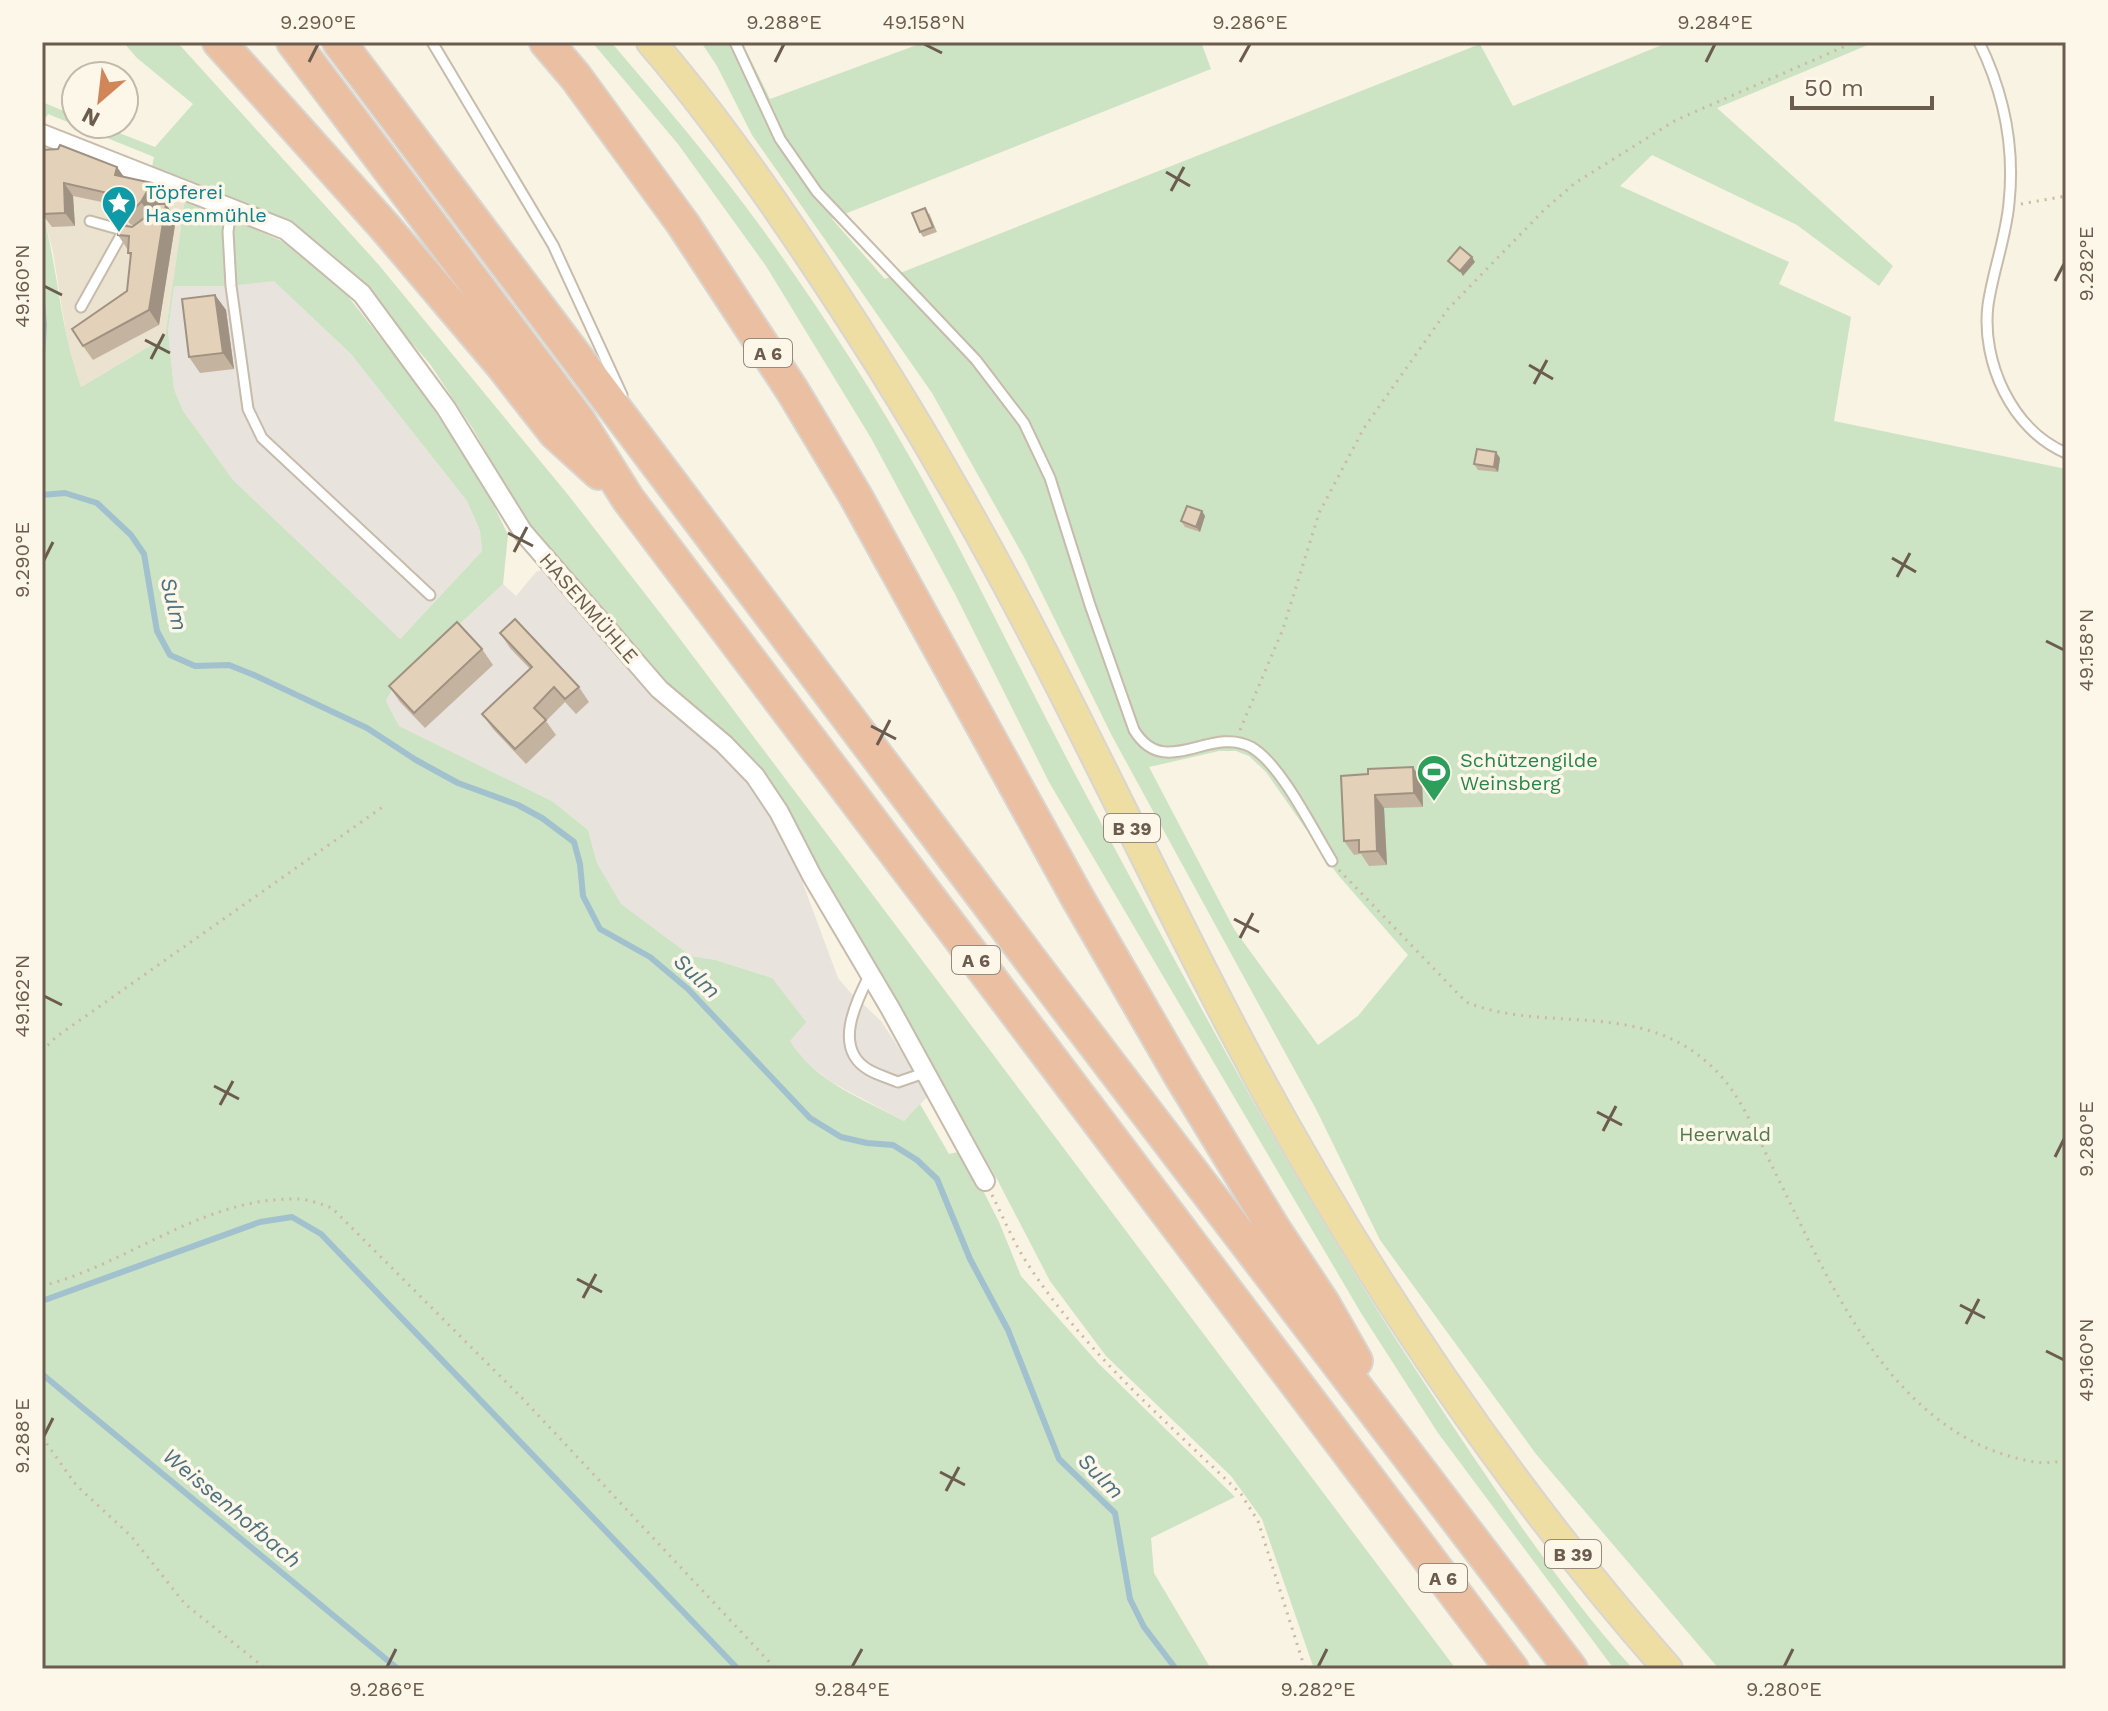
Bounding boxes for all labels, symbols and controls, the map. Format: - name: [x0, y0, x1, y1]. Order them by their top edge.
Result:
- text: 9.290°E: [280, 10, 356, 34]
- text: 9.288°E: [746, 10, 822, 34]
- text: 49.158°N: [883, 10, 965, 34]
- text: 9.286°E: [1212, 10, 1288, 34]
- text: 9.284°E: [1677, 10, 1753, 34]
- north arrow: [60, 60, 140, 140]
- scale bar: [1792, 60, 1932, 110]
- text: 50 m: [1804, 74, 1864, 102]
- text: N: [78, 102, 104, 132]
- place label: Töpferei Hasenmühle: [145, 180, 267, 227]
- place icon: Töpferei Hasenmühle: [100, 184, 138, 234]
- text: 9.282°E: [2074, 227, 2098, 301]
- text: 49.160°N: [10, 244, 34, 328]
- road number: A 6: [744, 339, 792, 367]
- text: 9.290°E: [10, 522, 34, 598]
- street label: HASENMÜHLE: [534, 548, 644, 668]
- water label: Sulm: [155, 575, 193, 633]
- text: 49.158°N: [2074, 609, 2098, 691]
- place label: Schützengilde Weinsberg: [1460, 748, 1598, 795]
- sports icon: Schützengilde Weinsberg: [1415, 753, 1453, 803]
- road number: B 39: [1104, 814, 1160, 842]
- road number: A 6: [952, 946, 1000, 974]
- water label: Sulm: [669, 948, 725, 1004]
- text: 49.162°N: [10, 955, 34, 1037]
- text: 9.280°E: [2074, 1101, 2098, 1177]
- park label: Heerwald: [1679, 1122, 1771, 1146]
- text: 49.160°N: [2074, 1318, 2098, 1402]
- text: 9.288°E: [10, 1398, 34, 1474]
- water label: Weissenhofbach: [158, 1443, 306, 1573]
- water label: Sulm: [1073, 1448, 1129, 1504]
- road number: B 39: [1545, 1540, 1601, 1568]
- road number: A 6: [1419, 1564, 1467, 1592]
- text: 9.286°E: [349, 1677, 425, 1701]
- text: 9.284°E: [814, 1677, 890, 1701]
- text: 9.282°E: [1281, 1677, 1355, 1701]
- text: 9.280°E: [1746, 1677, 1822, 1701]

